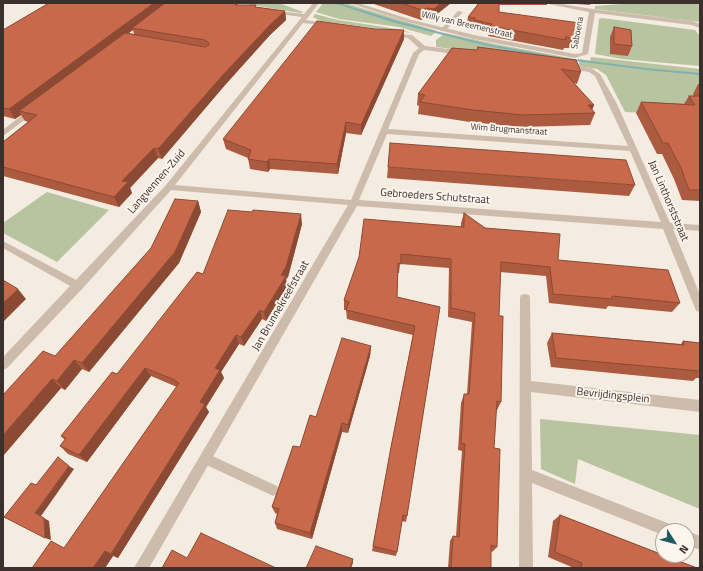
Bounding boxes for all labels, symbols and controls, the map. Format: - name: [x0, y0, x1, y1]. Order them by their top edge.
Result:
- street label: Willy van Breemenstraat: [420, 9, 514, 41]
- street label: Saboena: [570, 16, 586, 50]
- street label: Wim Brugmanstraat: [470, 122, 548, 138]
- street label: Langvennen-Zuid: [126, 147, 188, 217]
- street label: Jan Linthorststraat: [645, 159, 691, 243]
- street label: Gebroeders Schutstraat: [380, 187, 490, 207]
- street label: Jan Brunnekreefstraat: [250, 258, 312, 354]
- street label: Bevrijdingsplein: [576, 386, 650, 406]
- north arrow: [655, 523, 695, 563]
- text: N: [675, 542, 693, 557]

